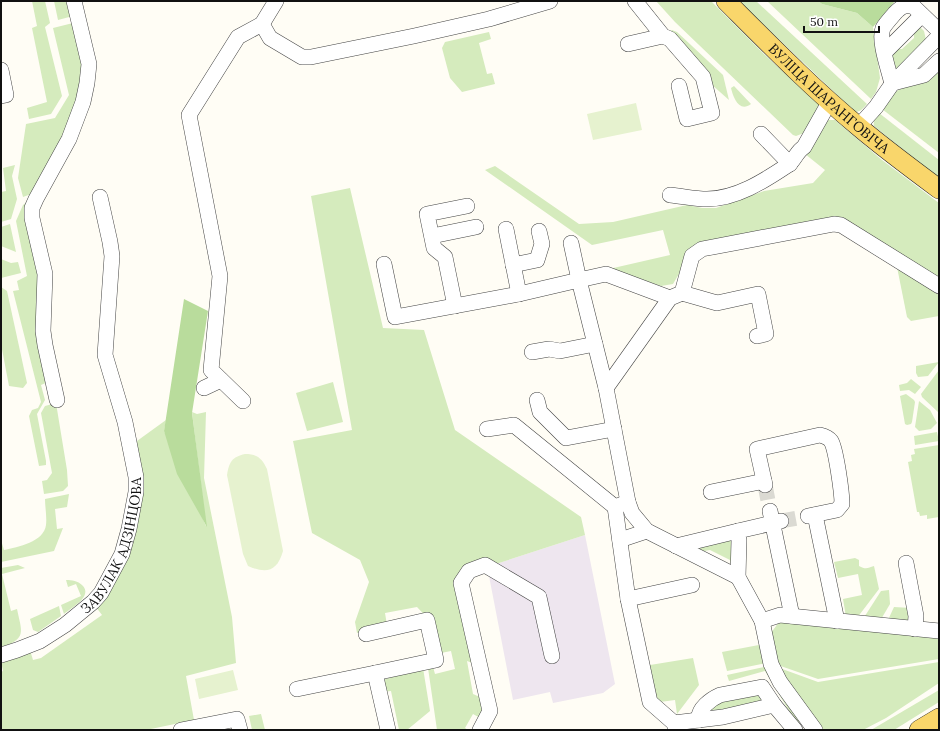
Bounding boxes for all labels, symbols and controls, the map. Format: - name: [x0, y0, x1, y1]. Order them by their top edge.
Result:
- scale bar: [804, 8, 879, 34]
- text: 50 m: [810, 14, 838, 29]
- street label: ВУЛІЦА ШАРАНГОВІЧА: [765, 40, 893, 158]
- street label: ЗАВУЛАК АДЗІНЦОВА: [77, 477, 145, 617]

